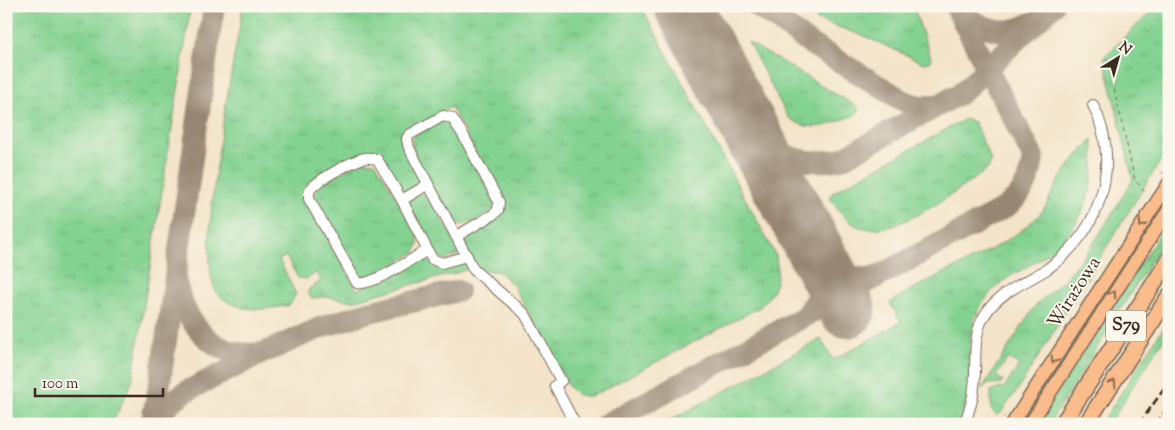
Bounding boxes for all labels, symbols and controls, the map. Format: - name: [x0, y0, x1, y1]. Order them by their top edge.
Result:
- north arrow: [1092, 32, 1142, 82]
- text: N: [1114, 38, 1135, 61]
- one-way arrow: [1139, 218, 1148, 228]
- street label: Wirażowa: [1042, 251, 1109, 334]
- one-way arrow: [1107, 291, 1117, 300]
- road number: S79: [1106, 310, 1146, 342]
- one-way arrow: [1050, 355, 1060, 364]
- scale bar: [35, 365, 162, 397]
- text: 100 m: [42, 374, 79, 395]
- one-way arrow: [1106, 379, 1116, 388]

